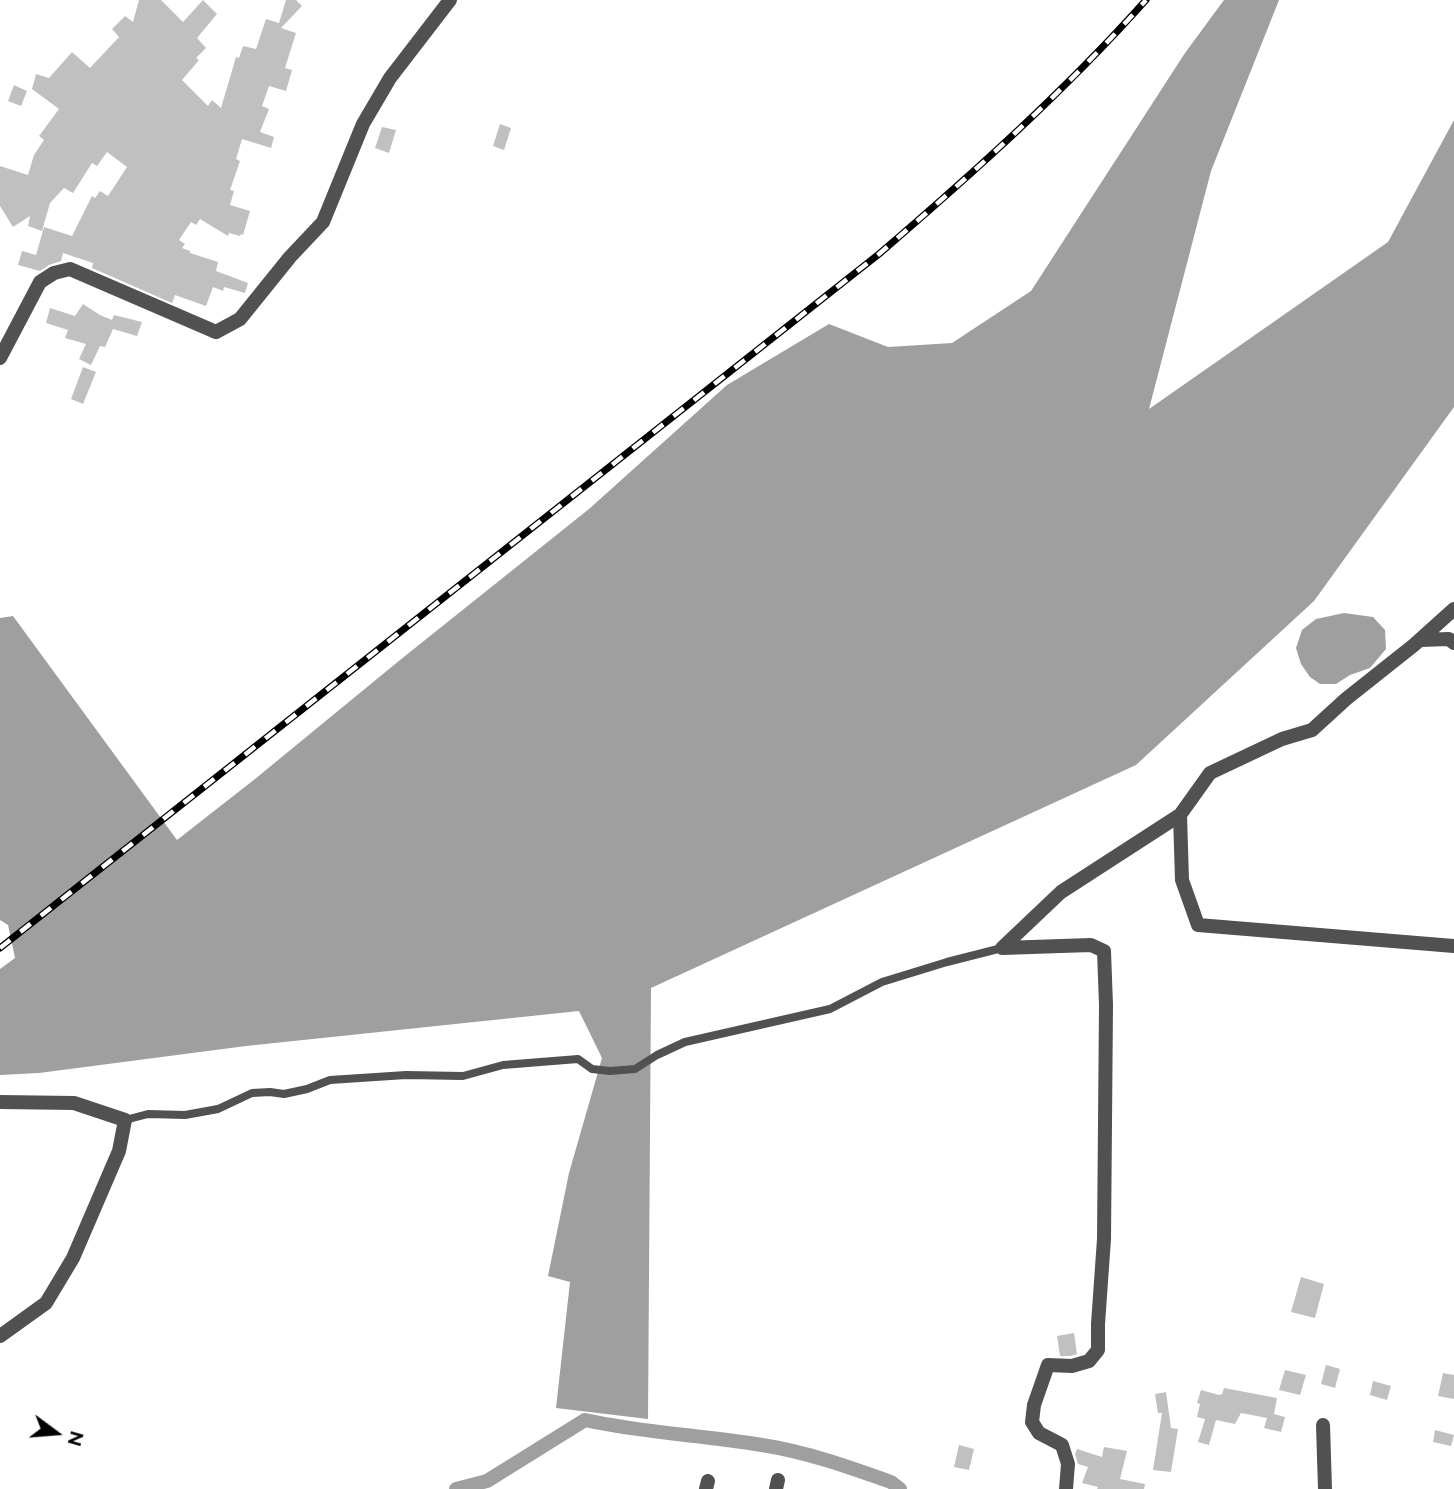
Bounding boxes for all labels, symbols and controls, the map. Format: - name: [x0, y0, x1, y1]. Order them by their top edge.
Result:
- north arrow: [21, 1398, 91, 1468]
- text: N: [64, 1429, 89, 1449]

